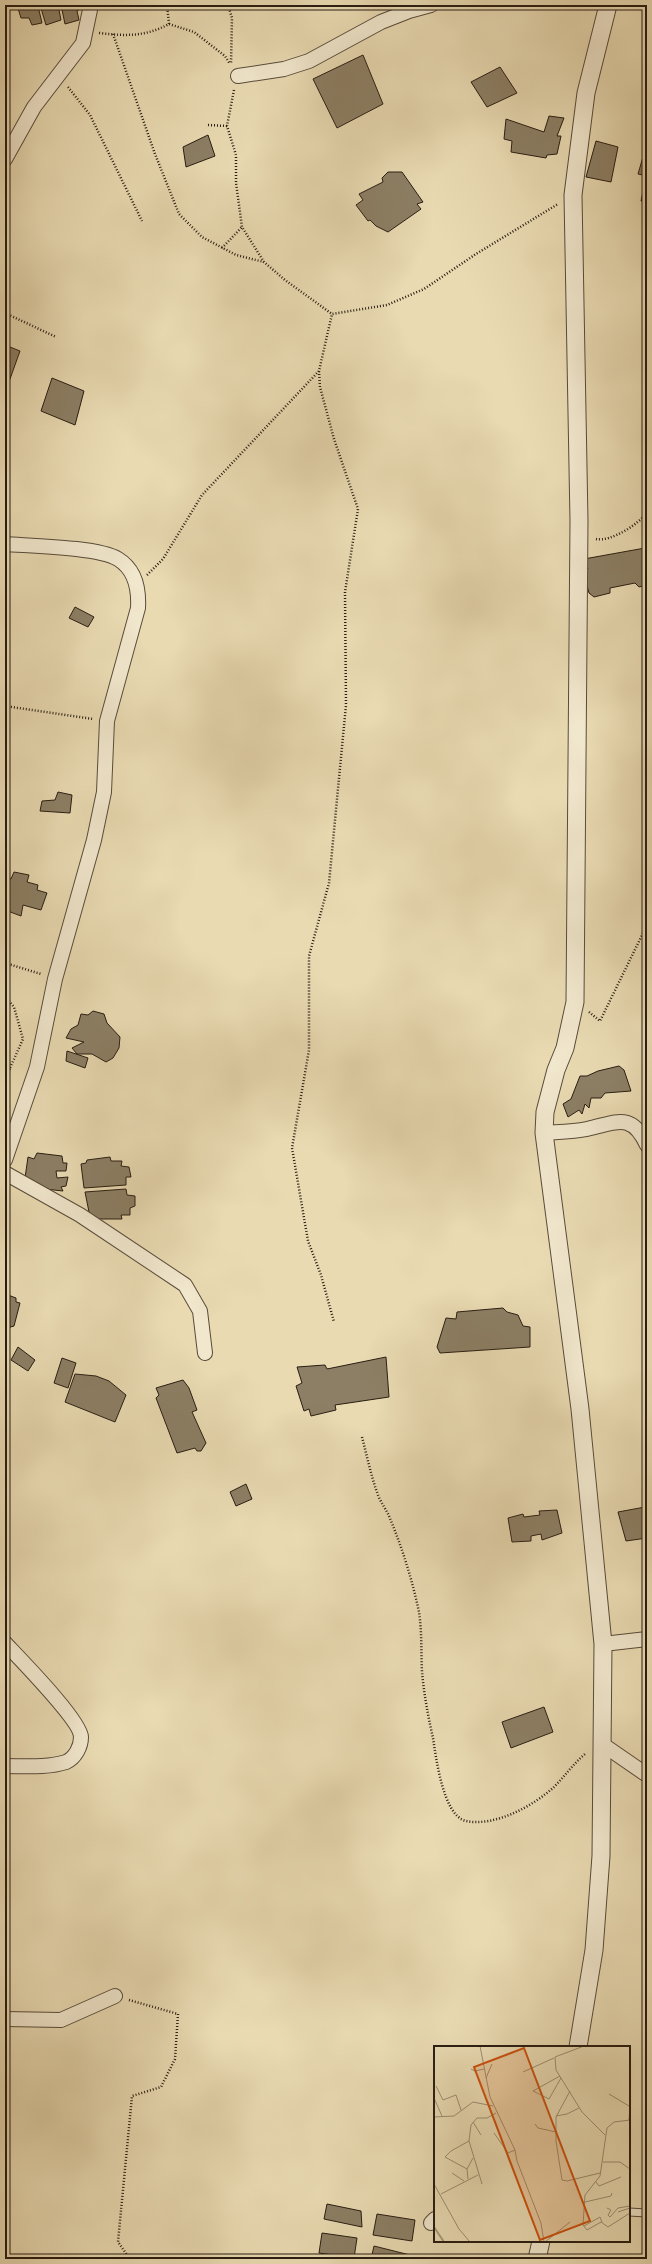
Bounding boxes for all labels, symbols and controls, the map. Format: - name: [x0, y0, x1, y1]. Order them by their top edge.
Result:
- inset map: [434, 2046, 630, 2242]

